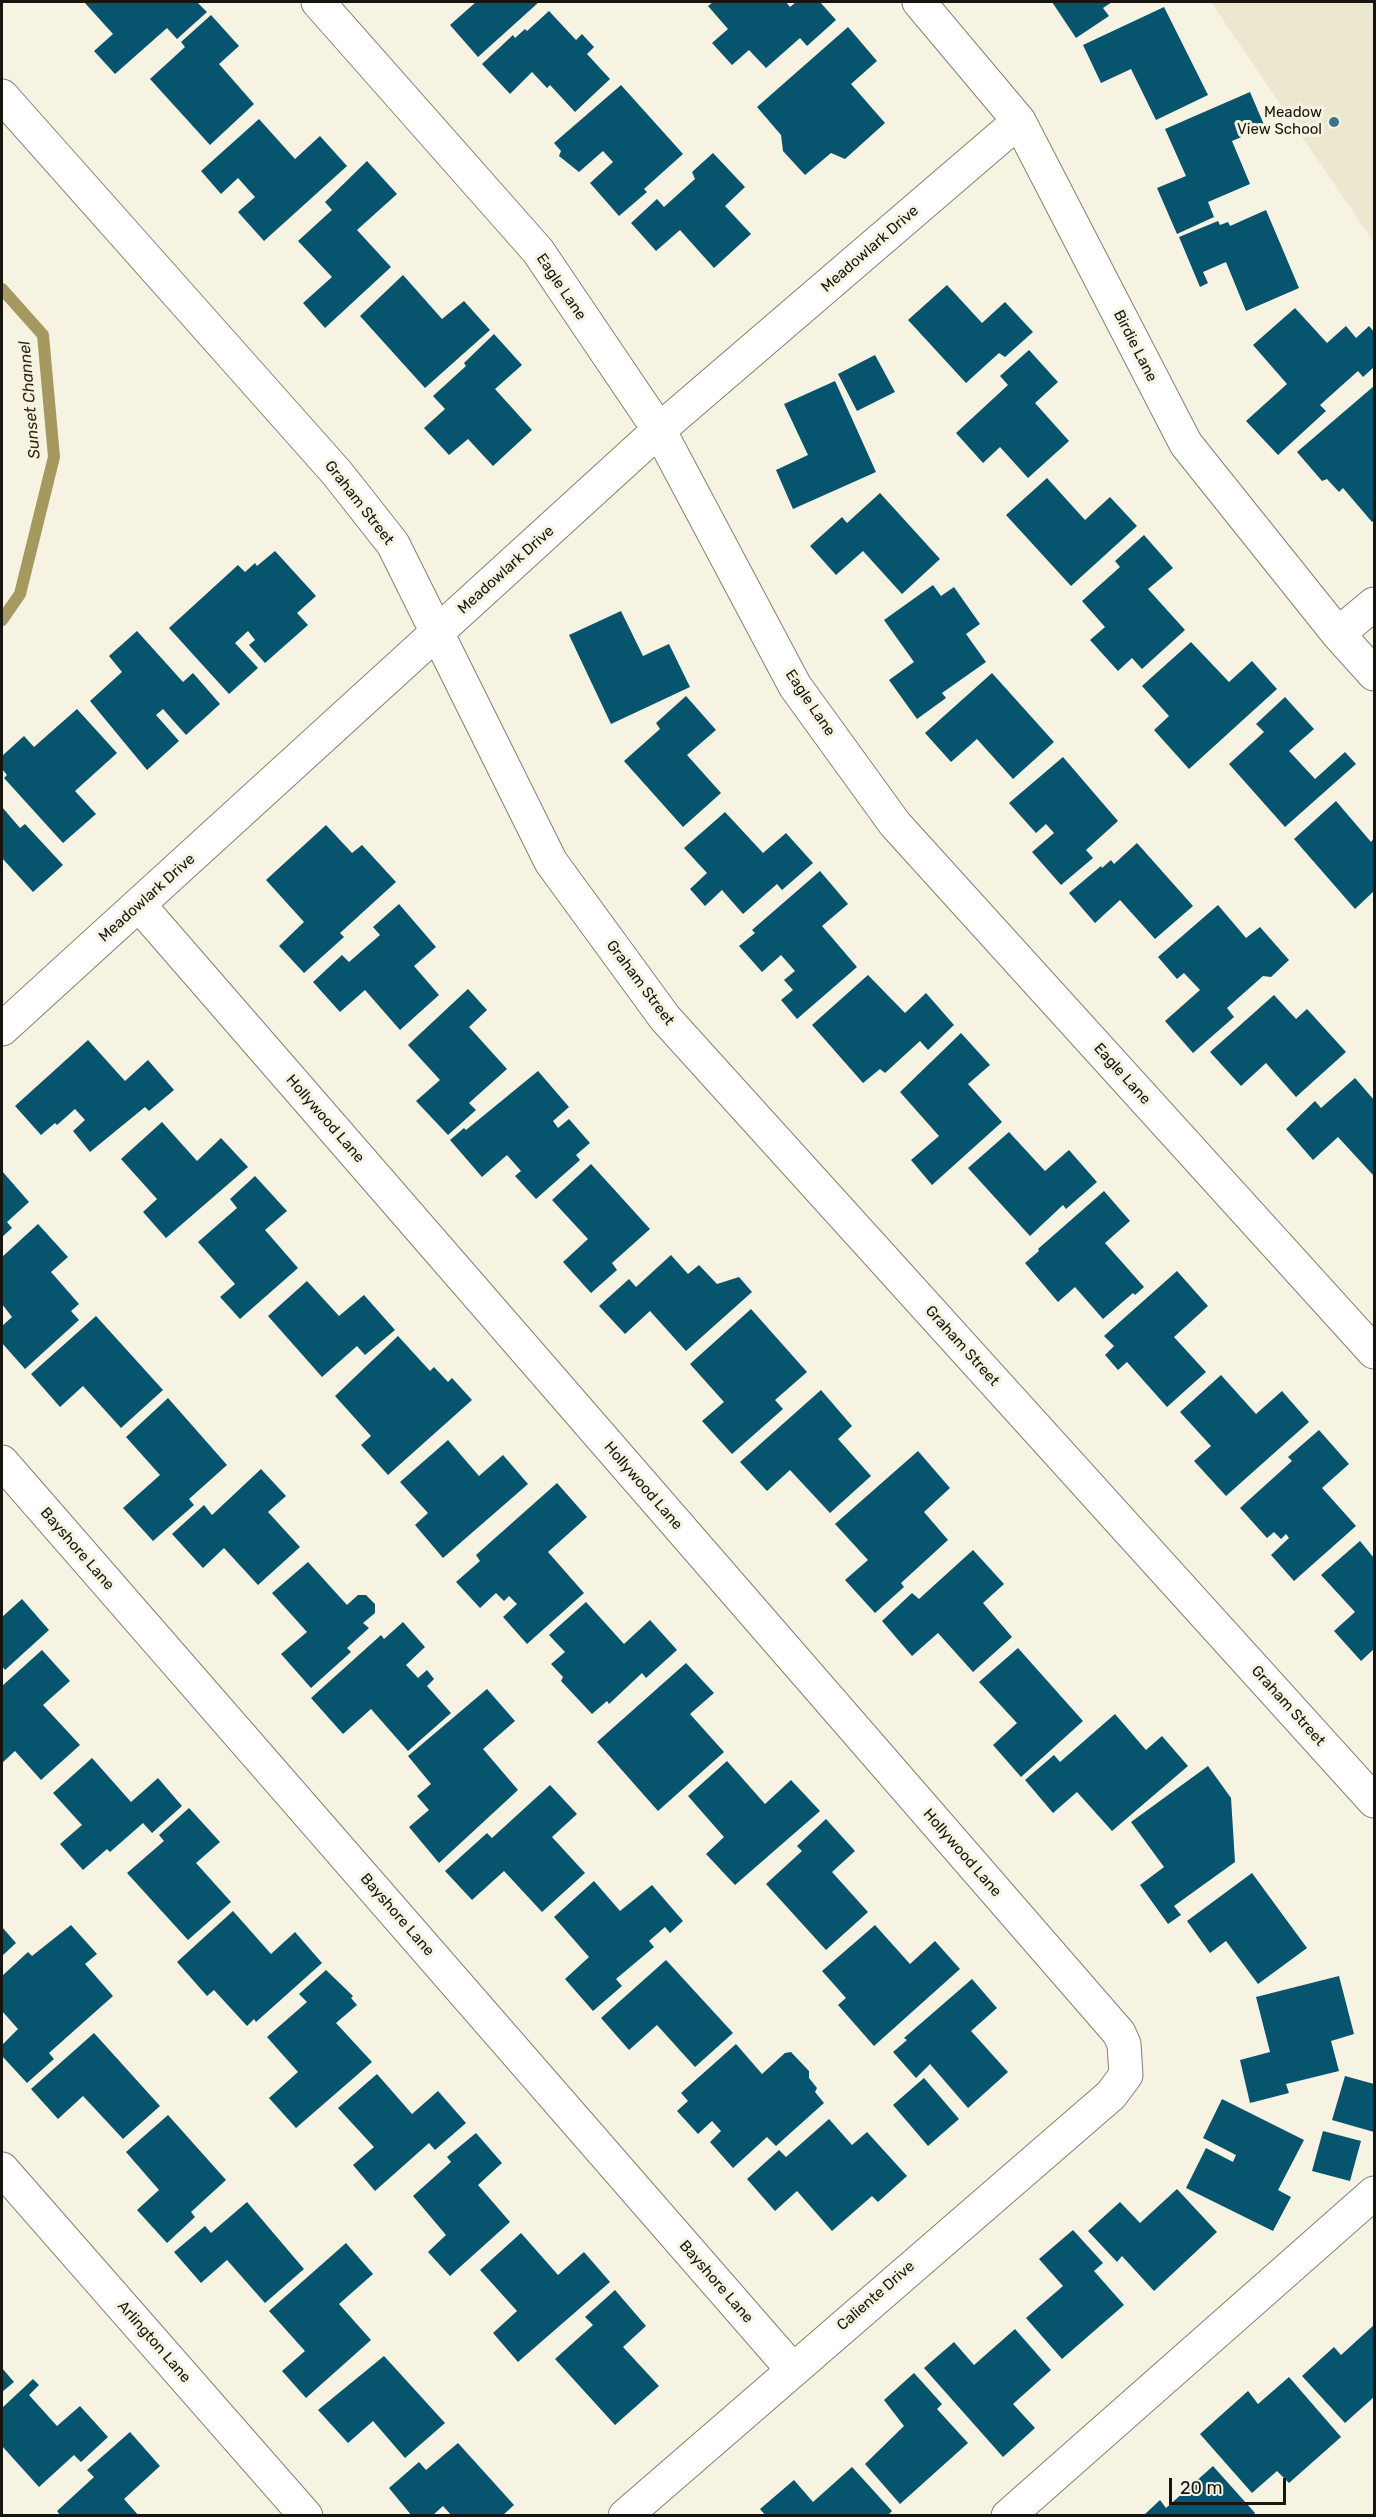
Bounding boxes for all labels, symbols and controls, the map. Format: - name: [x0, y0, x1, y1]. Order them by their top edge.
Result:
- place label: Meadow View School: [1237, 104, 1322, 139]
- marker: Meadow View School: [1327, 115, 1341, 129]
- street label: Meadowlark Drive: [818, 202, 922, 296]
- street label: Eagle Lane: [532, 250, 590, 324]
- street label: Birdie Lane: [1109, 307, 1161, 385]
- water label: Sunset Channel: [15, 340, 45, 460]
- street label: Graham Street: [321, 457, 397, 549]
- street label: Meadowlark Drive: [454, 522, 558, 618]
- street label: Eagle Lane: [781, 666, 839, 740]
- street label: Meadowlark Drive: [95, 850, 199, 946]
- street label: Graham Street: [602, 937, 678, 1029]
- street label: Eagle Lane: [1090, 1040, 1154, 1108]
- street label: Hollywood Lane: [282, 1071, 368, 1167]
- street label: Graham Street: [921, 1302, 1003, 1390]
- street label: Hollywood Lane: [600, 1438, 686, 1534]
- street label: Bayshore Lane: [36, 1504, 118, 1594]
- street label: Graham Street: [1247, 1662, 1329, 1750]
- street label: Hollywood Lane: [919, 1805, 1005, 1901]
- street label: Bayshore Lane: [356, 1870, 438, 1960]
- street label: Bayshore Lane: [675, 2237, 757, 2327]
- street label: Caliente Drive: [834, 2257, 918, 2335]
- street label: Arlington Lane: [114, 2297, 194, 2387]
- scale bar: [1172, 2466, 1289, 2504]
- text: 20 m: [1180, 2477, 1222, 2499]

